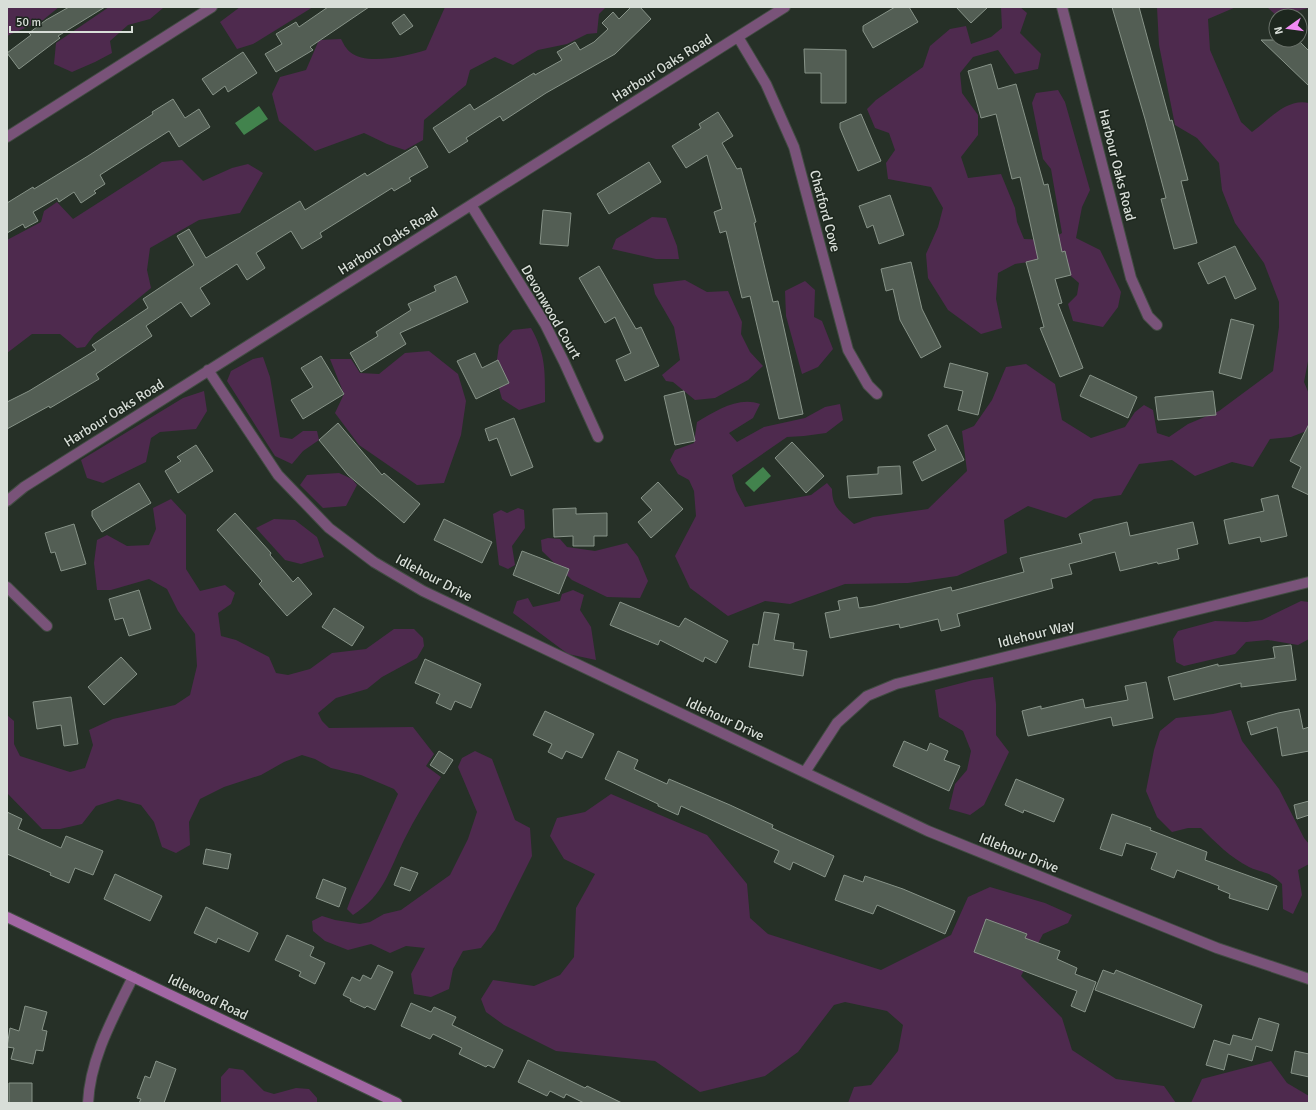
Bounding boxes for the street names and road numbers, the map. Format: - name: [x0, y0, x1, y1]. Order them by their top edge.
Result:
- street label: Harbour Oaks Road: [609, 30, 715, 106]
- street label: Harbour Oaks Road: [1095, 107, 1139, 223]
- street label: Chatford Cove: [806, 168, 844, 254]
- street label: Harbour Oaks Road: [335, 203, 441, 279]
- street label: Devonwood Court: [517, 262, 585, 362]
- street label: Harbour Oaks Road: [61, 375, 167, 451]
- street label: Idlehour Drive: [393, 551, 475, 605]
- street label: Idlehour Way: [996, 616, 1076, 652]
- street label: Idlehour Drive: [683, 693, 767, 745]
- street label: Idlehour Drive: [977, 829, 1061, 877]
- street label: Idlewood Road: [165, 970, 251, 1024]

